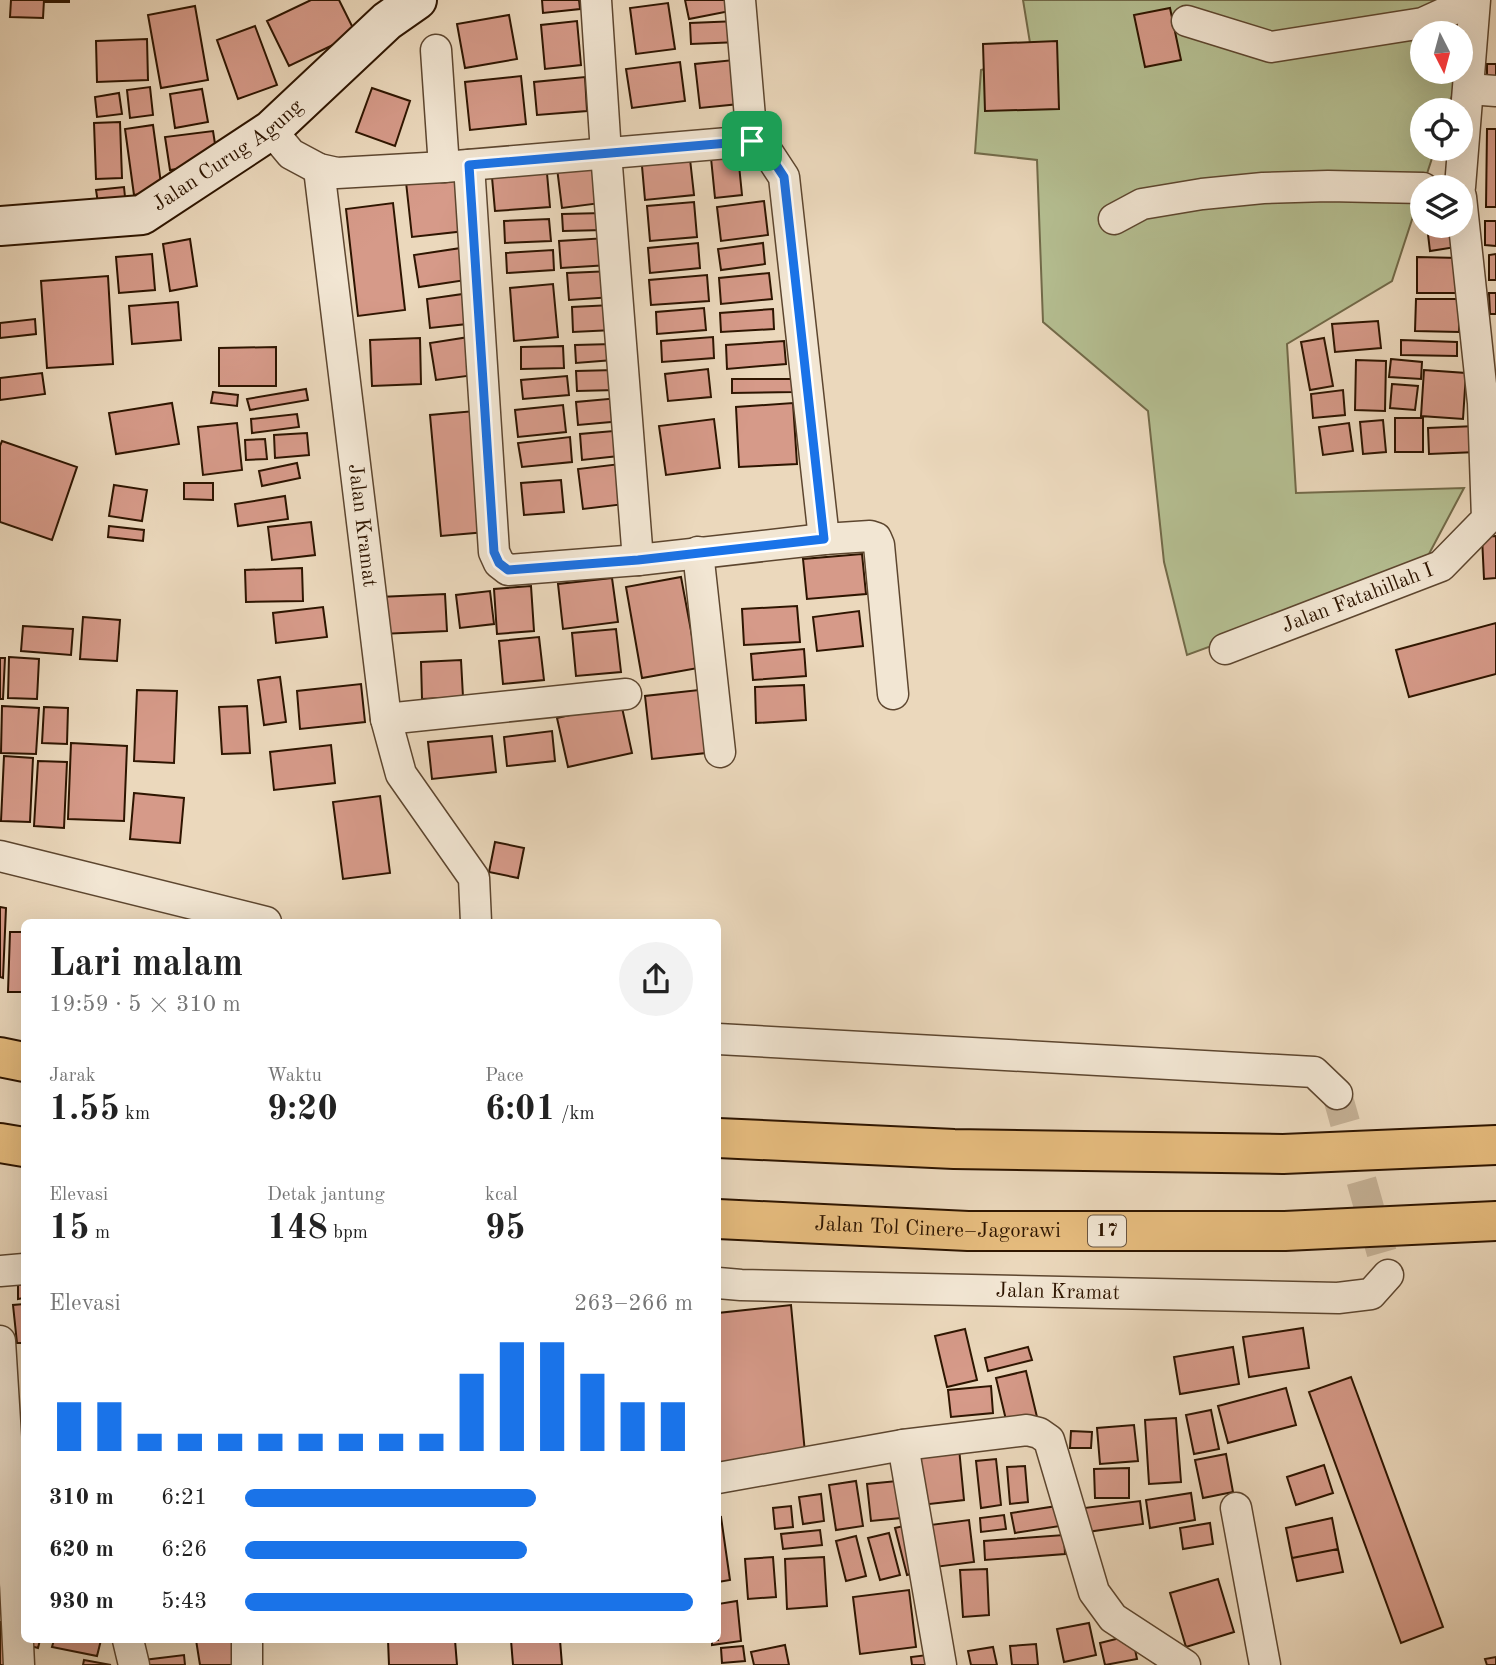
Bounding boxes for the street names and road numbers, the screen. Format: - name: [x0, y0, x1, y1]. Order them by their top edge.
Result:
- street label: Jalan Curug Agung: [149, 95, 307, 215]
- street label: Jalan Kramat: [344, 462, 380, 588]
- street label: Jalan Fatahillah I: [1279, 559, 1436, 637]
- street label: Jalan Tol Cinere–Jagorawi: [814, 1213, 1061, 1242]
- road number: 17: [1088, 1216, 1126, 1246]
- street label: Jalan Kramat: [995, 1280, 1120, 1304]

